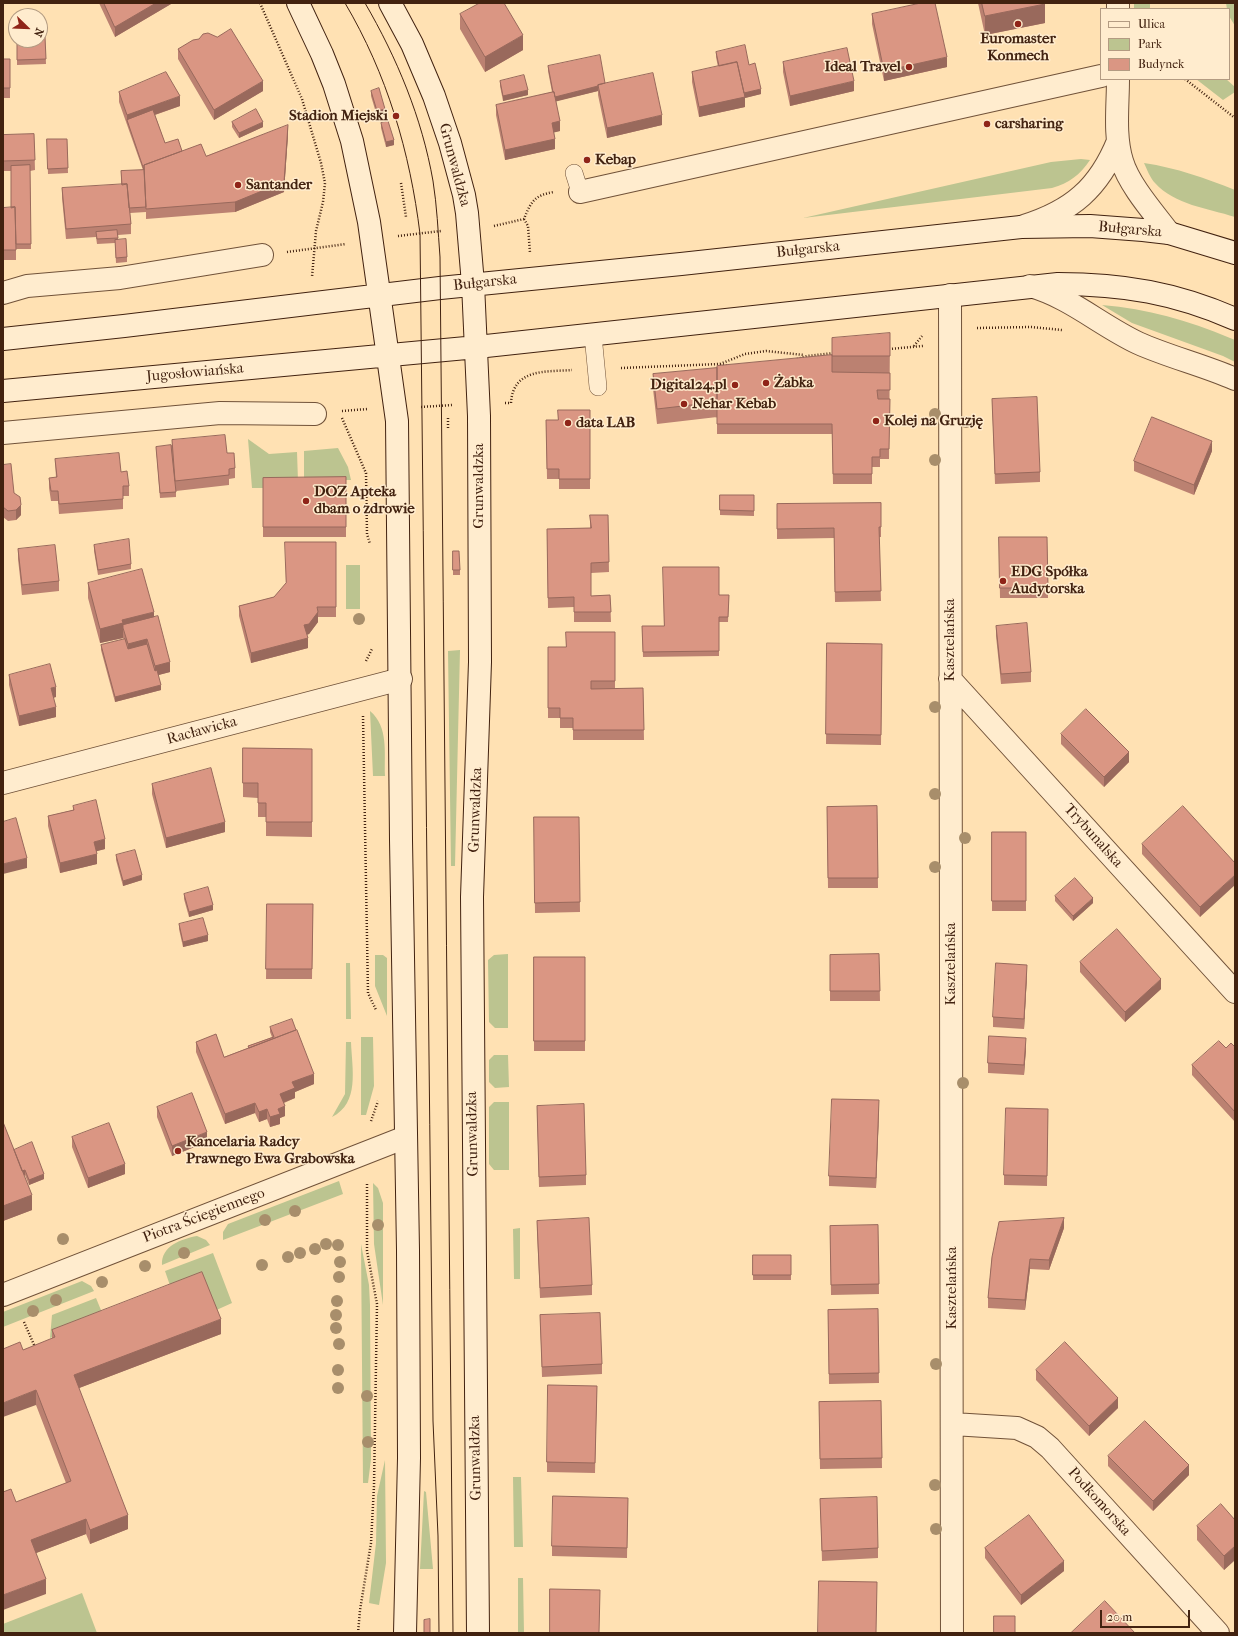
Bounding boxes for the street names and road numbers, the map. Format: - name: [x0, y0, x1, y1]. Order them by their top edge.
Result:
- street label: Grunwaldzka: [434, 121, 474, 209]
- street label: Bułgarska: [1097, 218, 1163, 242]
- street label: Bułgarska: [775, 238, 841, 262]
- street label: Bułgarska: [452, 271, 518, 295]
- street label: Jugosłowiańska: [146, 360, 244, 386]
- street label: Grunwaldzka: [470, 443, 488, 529]
- street label: Kasztelańska: [941, 599, 959, 681]
- street label: Racławicka: [165, 713, 239, 749]
- street label: Grunwaldzka: [466, 767, 486, 853]
- street label: Trybunalska: [1060, 800, 1126, 872]
- street label: Kasztelańska: [942, 923, 960, 1005]
- street label: Grunwaldzka: [463, 1091, 483, 1177]
- street label: Piotra Ściegiennego: [141, 1184, 267, 1248]
- street label: Kasztelańska: [943, 1247, 961, 1329]
- street label: Grunwaldzka: [466, 1415, 486, 1501]
- street label: Podkomorska: [1064, 1464, 1134, 1540]

